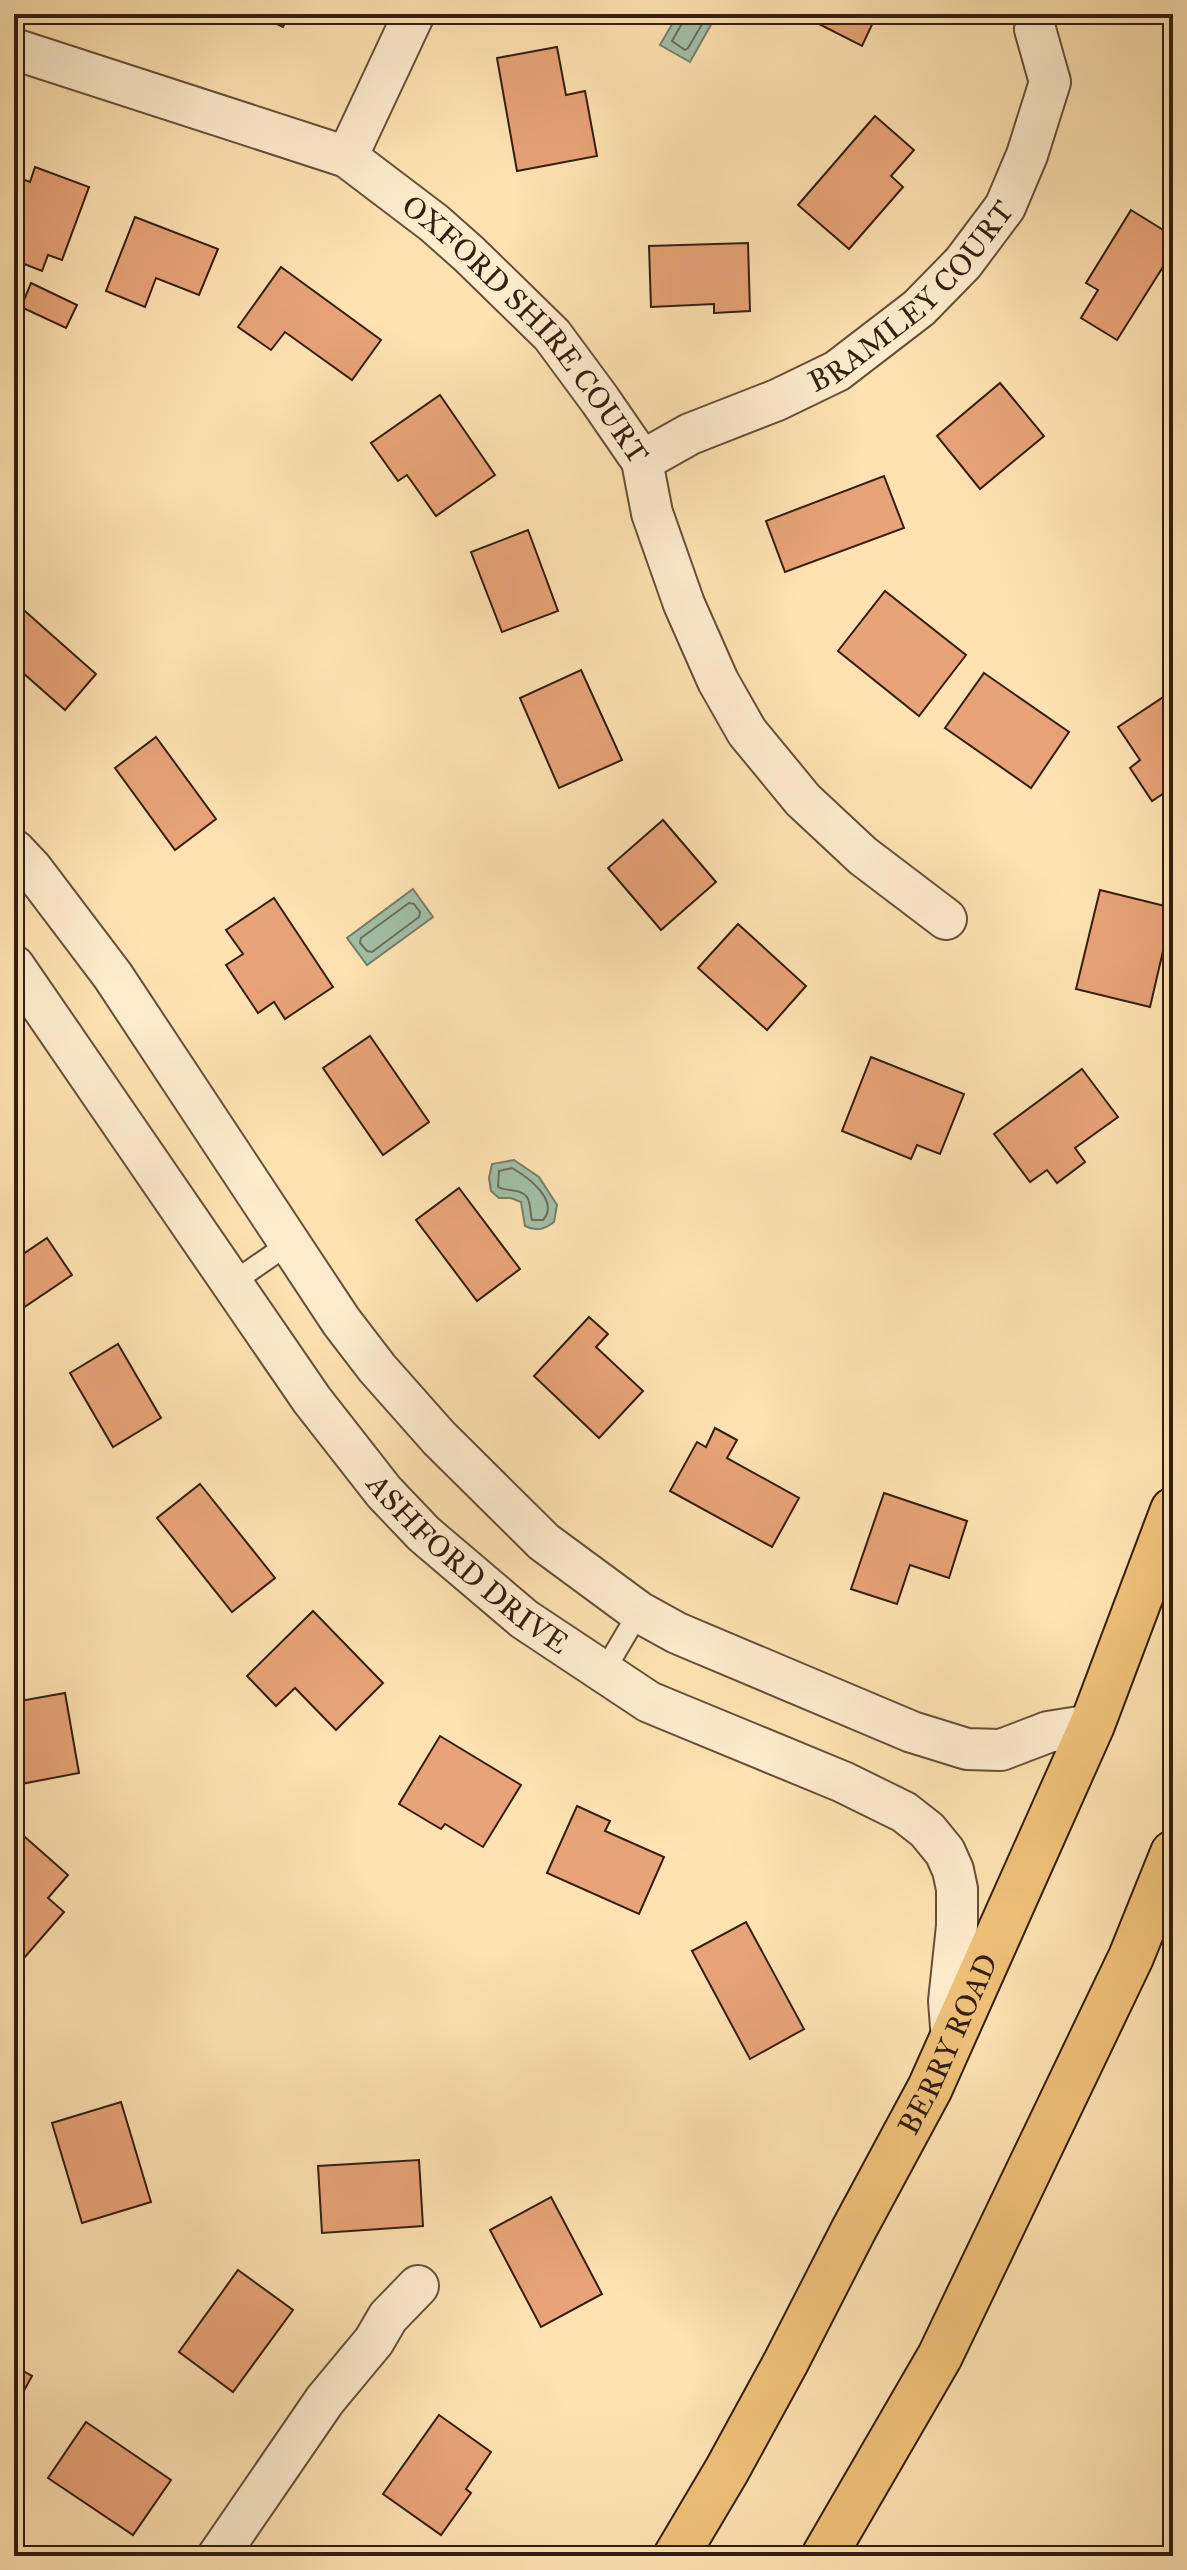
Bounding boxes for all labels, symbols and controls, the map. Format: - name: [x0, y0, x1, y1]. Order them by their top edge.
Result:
- street label: OXFORD SHIRE COURT: [395, 187, 656, 470]
- street label: BRAMLEY COURT: [803, 194, 1021, 400]
- street label: ASHFORD DRIVE: [358, 1465, 575, 1662]
- street label: BERRY ROAD: [890, 1948, 1006, 2141]

